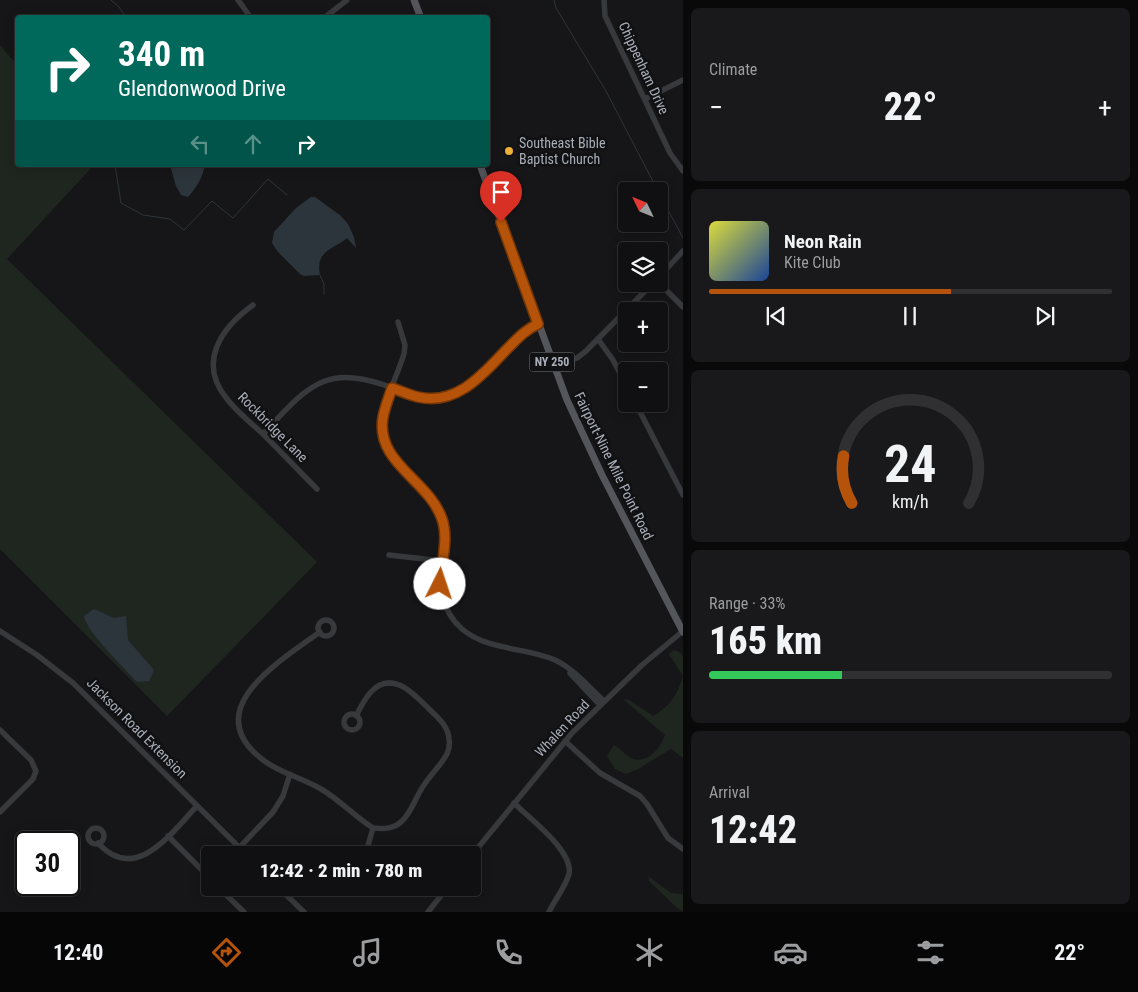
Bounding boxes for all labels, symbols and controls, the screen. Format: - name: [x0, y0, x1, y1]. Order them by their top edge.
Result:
- street label: Chippenham Drive: [616, 19, 673, 117]
- text: 340 m: [118, 34, 205, 75]
- icon: right: [35, 35, 100, 100]
- text: Climate: [709, 60, 757, 79]
- text: Glendonwood Drive: [118, 76, 286, 101]
- text: 22°: [884, 85, 937, 129]
- text: −: [709, 91, 723, 124]
- text: +: [1098, 91, 1112, 124]
- icon: left: [186, 130, 214, 158]
- icon: ahead: [239, 130, 267, 158]
- icon: right: [292, 130, 320, 158]
- place label: Southeast Bible Baptist Church: [519, 135, 606, 167]
- marker: Southeast Bible Baptist Church: [503, 145, 515, 157]
- pin: [480, 171, 522, 222]
- icon: arrive: [487, 178, 515, 206]
- north arrow: [618, 182, 668, 232]
- map controls: [618, 182, 668, 412]
- text: Neon Rain: [784, 230, 862, 253]
- button: layers: [618, 242, 668, 292]
- text: Kite Club: [784, 253, 841, 272]
- button: +: [618, 302, 668, 352]
- icon: previous: [762, 302, 790, 330]
- icon: pause: [896, 302, 924, 330]
- icon: next: [1031, 302, 1059, 330]
- road number: NY 250: [530, 352, 574, 372]
- button: −: [618, 362, 668, 412]
- street label: Rockbridge Lane: [235, 389, 311, 465]
- street label: Fairport-Nine Mile Point Road: [571, 390, 657, 542]
- text: 24: [884, 434, 937, 495]
- text: km/h: [892, 491, 929, 512]
- position arrow: [413, 557, 465, 609]
- text: Range · 33%: [709, 594, 785, 613]
- text: 165 km: [709, 619, 822, 663]
- street label: Jackson Road Extension: [84, 675, 190, 781]
- street label: Whalen Road: [532, 696, 592, 760]
- text: Arrival: [709, 783, 750, 802]
- text: 12:42: [709, 808, 797, 852]
- speed limit sign: 30: [15, 831, 80, 896]
- text: 12:42 · 2 min · 780 m: [260, 859, 422, 882]
- icon: directions: [209, 935, 244, 970]
- icon: music: [350, 935, 385, 970]
- icon: phone: [491, 935, 526, 970]
- icon: climate: [632, 935, 667, 970]
- icon: car: [773, 935, 808, 970]
- icon: filters: [913, 935, 948, 970]
- text: 12:40: [53, 940, 103, 965]
- text: 22°: [1054, 940, 1085, 965]

